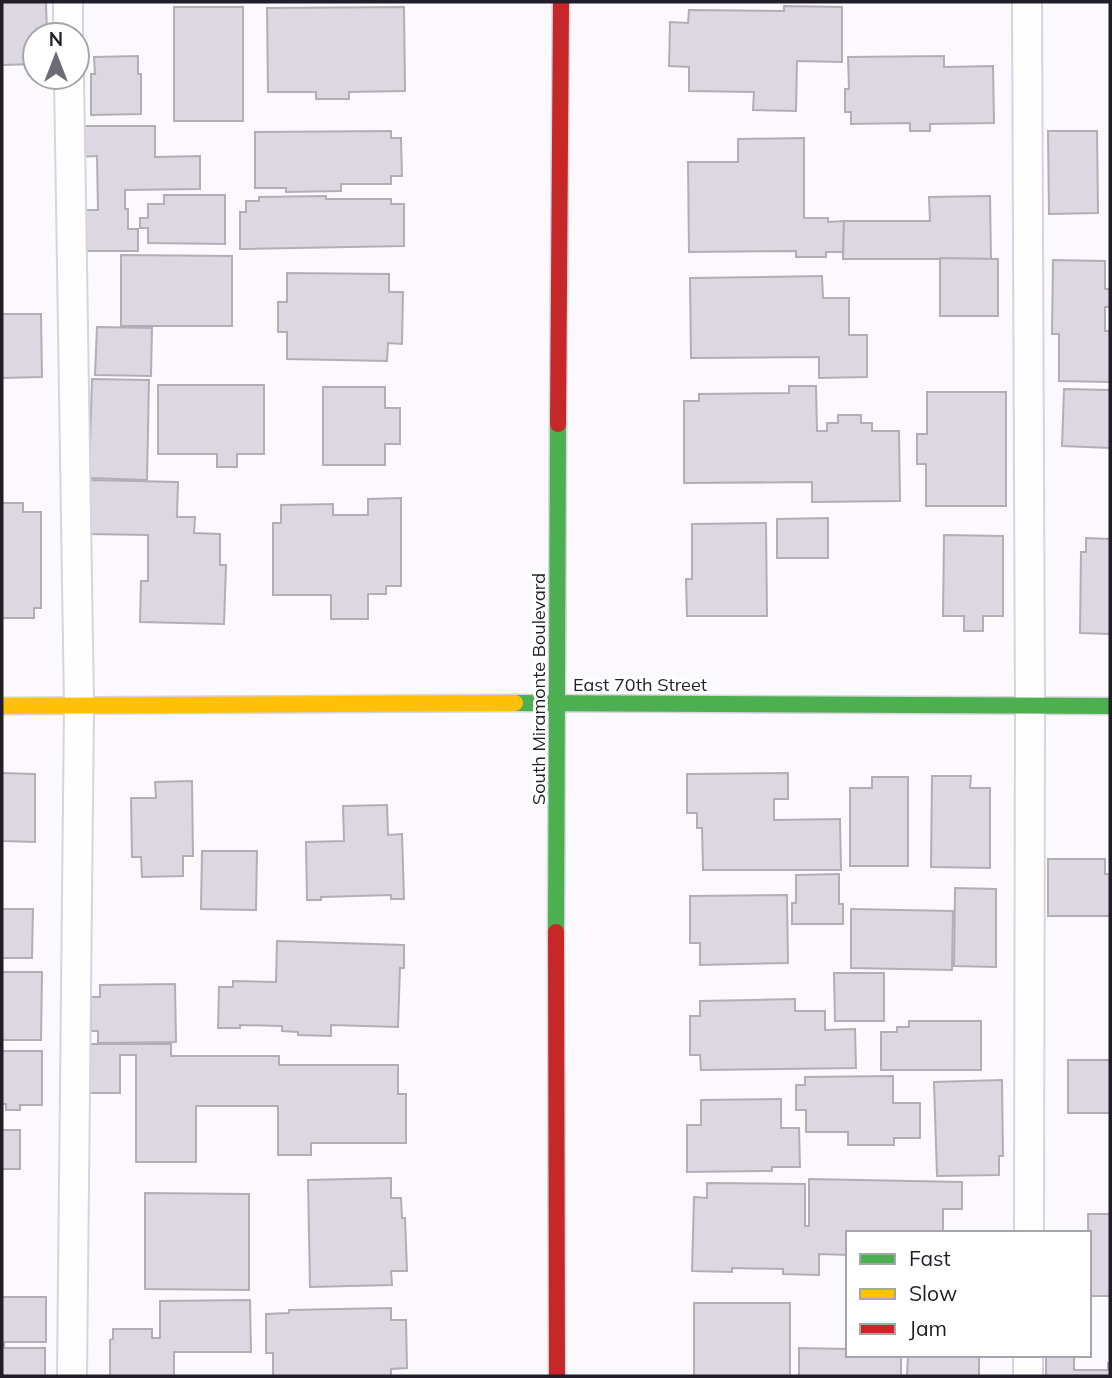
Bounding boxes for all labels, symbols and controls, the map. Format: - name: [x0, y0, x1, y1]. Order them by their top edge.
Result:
- north arrow: [21, 21, 91, 91]
- text: N: [49, 27, 63, 51]
- street label: South Miramonte Boulevard: [527, 573, 550, 805]
- street label: East 70th Street: [573, 673, 707, 696]
- legend: [846, 1231, 1091, 1357]
- text: Fast: [909, 1245, 951, 1271]
- text: Slow: [909, 1280, 957, 1306]
- text: Jam: [909, 1315, 947, 1341]

